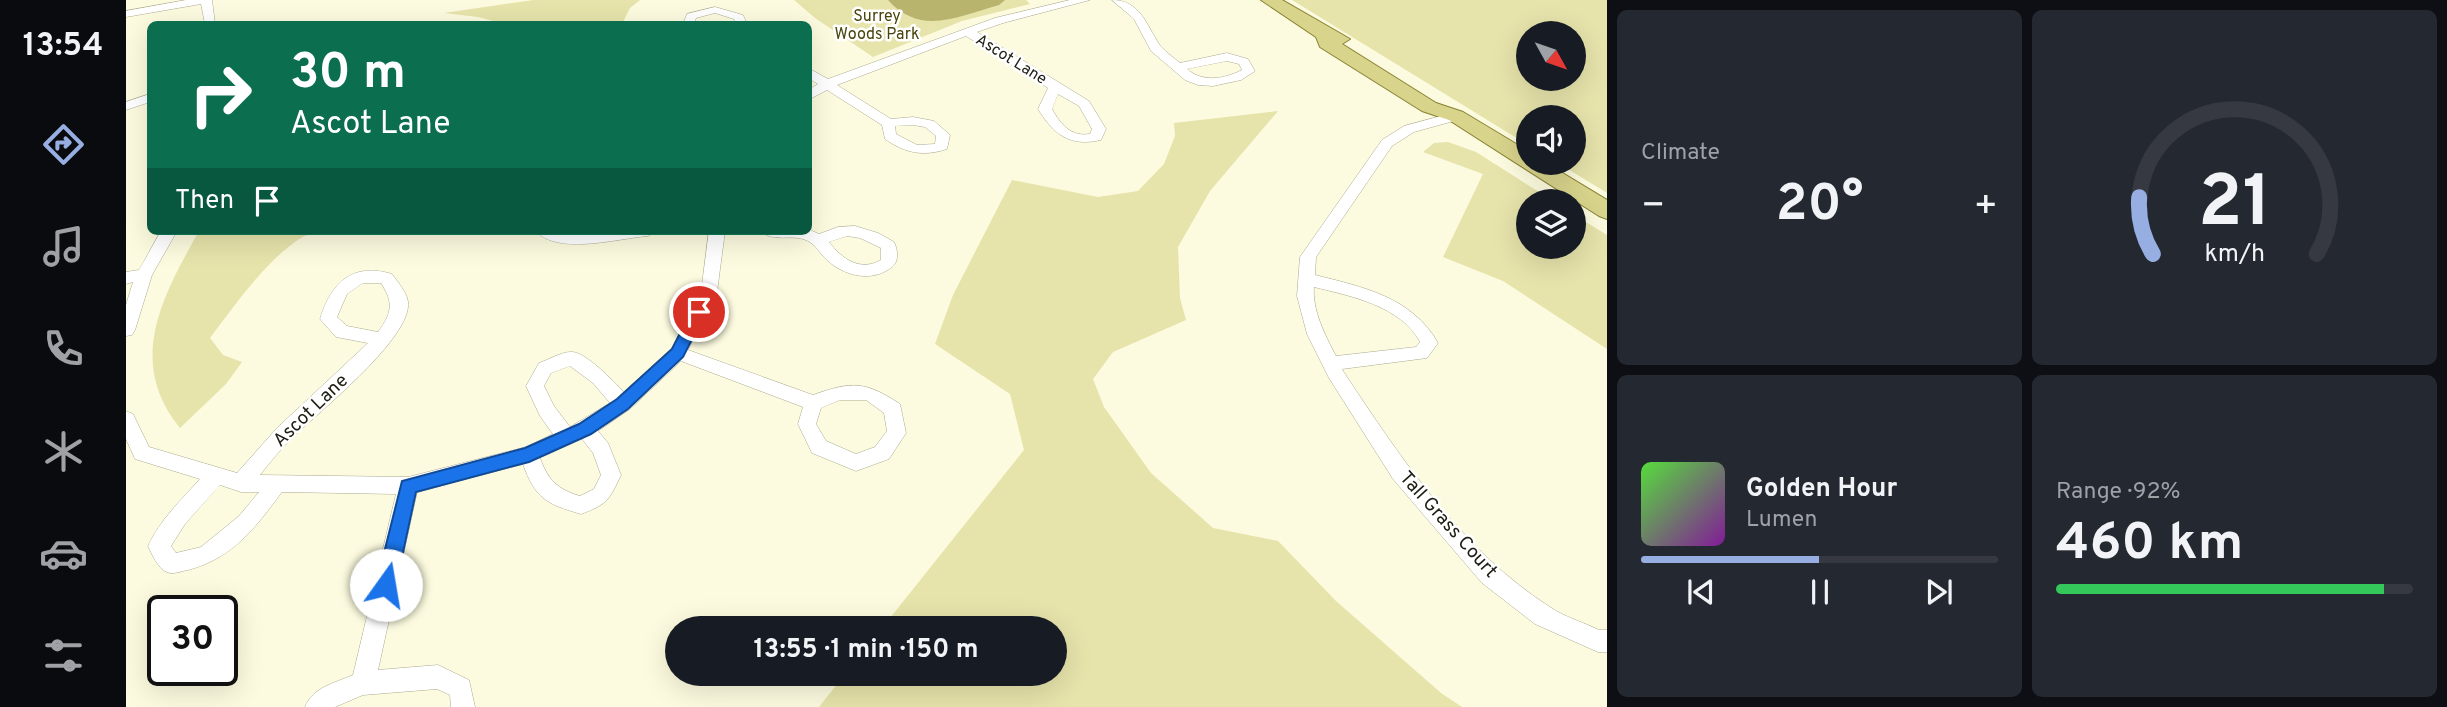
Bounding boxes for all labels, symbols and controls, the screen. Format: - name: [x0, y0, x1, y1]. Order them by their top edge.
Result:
- park label: Surrey Woods Park: [835, 7, 919, 45]
- north arrow: [1516, 21, 1586, 91]
- map controls: [1516, 21, 1586, 259]
- text: 13:54: [23, 27, 103, 67]
- street label: Ascot Lane: [972, 30, 1050, 90]
- text: 30 m: [290, 44, 406, 106]
- icon: right: [175, 49, 266, 140]
- text: Ascot Lane: [290, 105, 451, 145]
- button: sound: [1516, 105, 1586, 175]
- icon: directions: [39, 120, 88, 169]
- text: Climate: [1641, 139, 1720, 168]
- text: 21: [2198, 160, 2271, 252]
- text: 20°: [1776, 173, 1863, 239]
- icon: arrive: [248, 182, 286, 220]
- text: −: [1641, 183, 1666, 232]
- text: +: [1973, 183, 1998, 232]
- text: Then: [175, 185, 234, 218]
- button: layers: [1516, 189, 1586, 259]
- icon: music: [39, 222, 88, 271]
- text: km/h: [2204, 238, 2265, 270]
- pin: [669, 282, 729, 342]
- icon: arrive: [680, 293, 718, 331]
- icon: phone: [39, 324, 88, 373]
- street label: Ascot Lane: [268, 369, 354, 453]
- icon: climate: [39, 427, 88, 476]
- street label: Tall Grass Court: [1394, 467, 1502, 583]
- text: Golden Hour: [1746, 473, 1897, 506]
- text: Range · 92%: [2056, 478, 2181, 507]
- text: Lumen: [1746, 506, 1817, 535]
- text: 460 km: [2056, 512, 2243, 578]
- icon: car: [39, 529, 88, 578]
- position arrow: [349, 548, 423, 622]
- icon: previous: [1682, 573, 1720, 611]
- icon: pause: [1801, 573, 1839, 611]
- icon: next: [1920, 573, 1958, 611]
- speed limit sign: 30: [147, 595, 238, 686]
- icon: filters: [39, 631, 88, 680]
- text: 13:55 · 1 min · 150 m: [753, 634, 979, 667]

